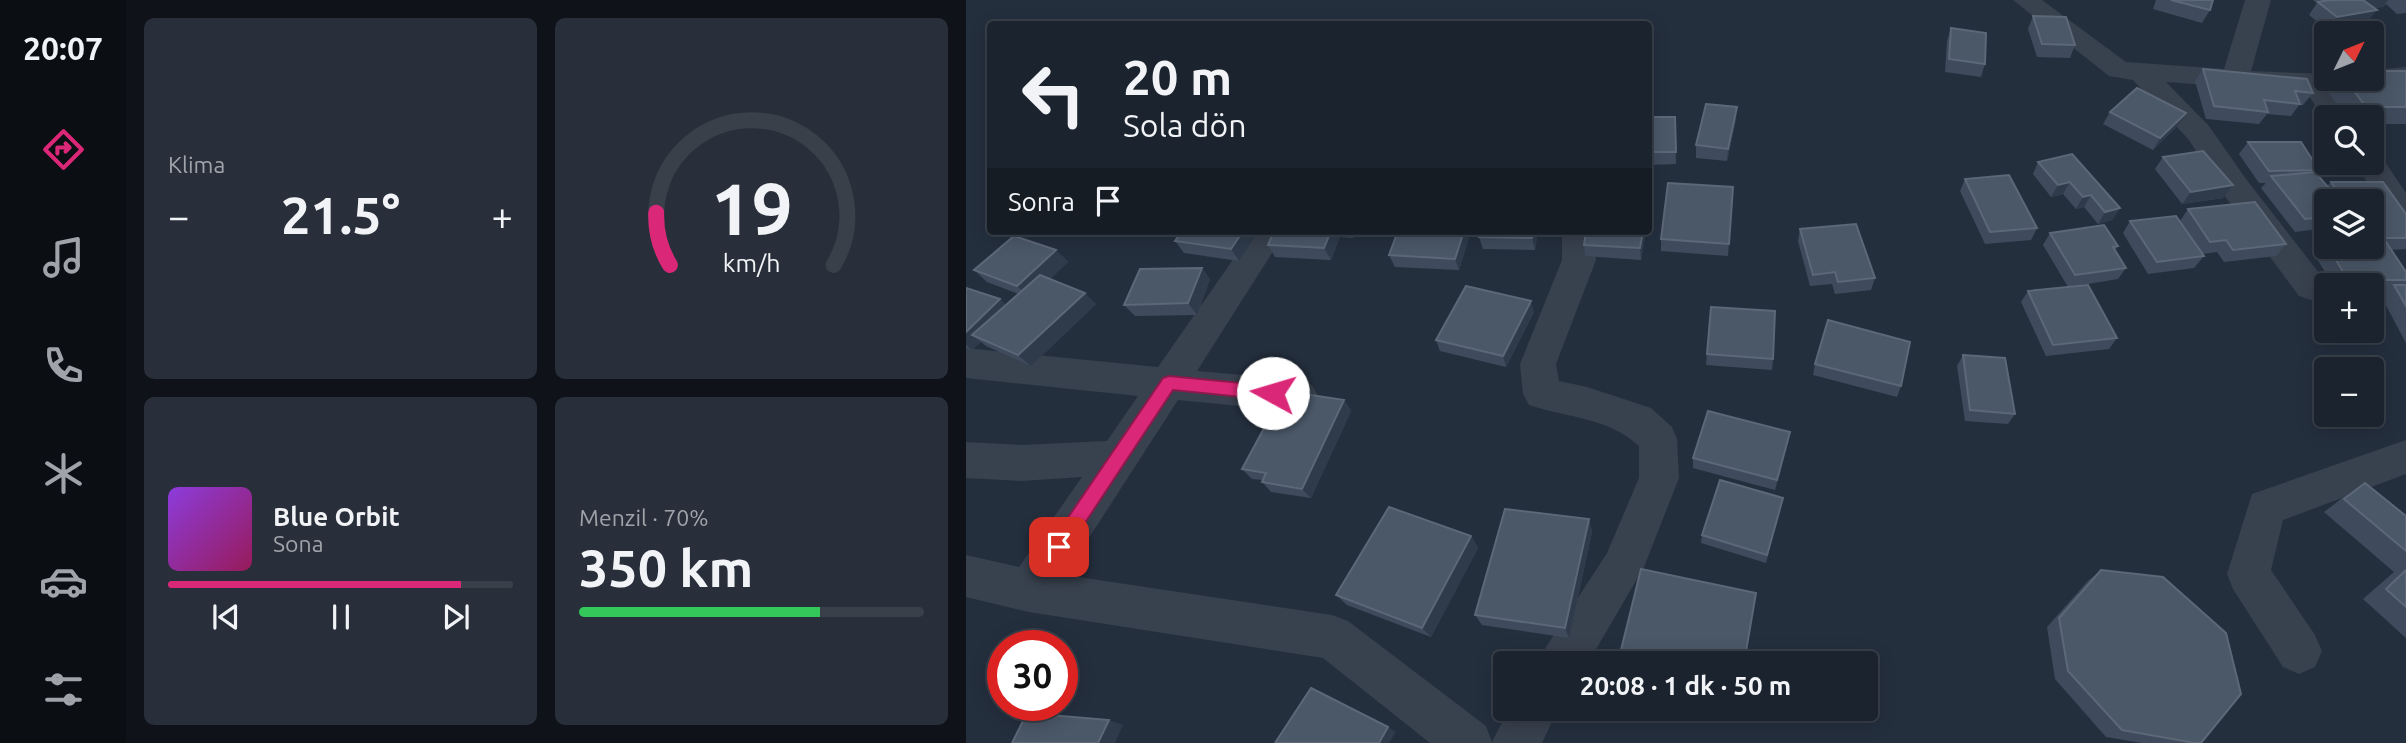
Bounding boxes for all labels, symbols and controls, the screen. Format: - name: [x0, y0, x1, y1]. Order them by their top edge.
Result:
- north arrow: [2314, 21, 2384, 91]
- map controls: [2314, 21, 2384, 427]
- text: 20:07: [23, 30, 103, 66]
- icon: left: [1008, 49, 1099, 140]
- text: 20 m: [1123, 49, 1232, 104]
- button: search: [2314, 105, 2384, 175]
- text: Sola dön: [1123, 107, 1246, 143]
- icon: directions: [39, 125, 88, 174]
- text: Klima: [168, 152, 225, 177]
- text: 19: [710, 167, 793, 249]
- icon: arrive: [1089, 182, 1127, 220]
- text: 21.5°: [281, 186, 400, 244]
- text: Sonra: [1008, 187, 1075, 216]
- button: layers: [2314, 189, 2384, 259]
- text: −: [168, 195, 189, 237]
- text: +: [492, 195, 513, 237]
- icon: music: [39, 233, 88, 282]
- text: km/h: [723, 248, 780, 276]
- button: +: [2314, 273, 2384, 343]
- icon: phone: [39, 341, 88, 390]
- position arrow: [1236, 356, 1310, 430]
- button: −: [2314, 357, 2384, 427]
- icon: climate: [39, 449, 88, 498]
- text: Blue Orbit: [273, 502, 400, 531]
- text: Menzil · 70%: [579, 505, 709, 530]
- pin: [1029, 517, 1089, 577]
- icon: arrive: [1040, 528, 1078, 566]
- text: Sona: [273, 531, 323, 556]
- text: 350 km: [579, 539, 753, 597]
- icon: car: [39, 557, 88, 606]
- icon: previous: [207, 598, 245, 636]
- icon: pause: [322, 598, 360, 636]
- icon: next: [437, 598, 475, 636]
- speed limit sign: 30: [987, 630, 1078, 721]
- icon: filters: [39, 665, 88, 714]
- text: 20:08 · 1 dk · 50 m: [1580, 671, 1791, 700]

